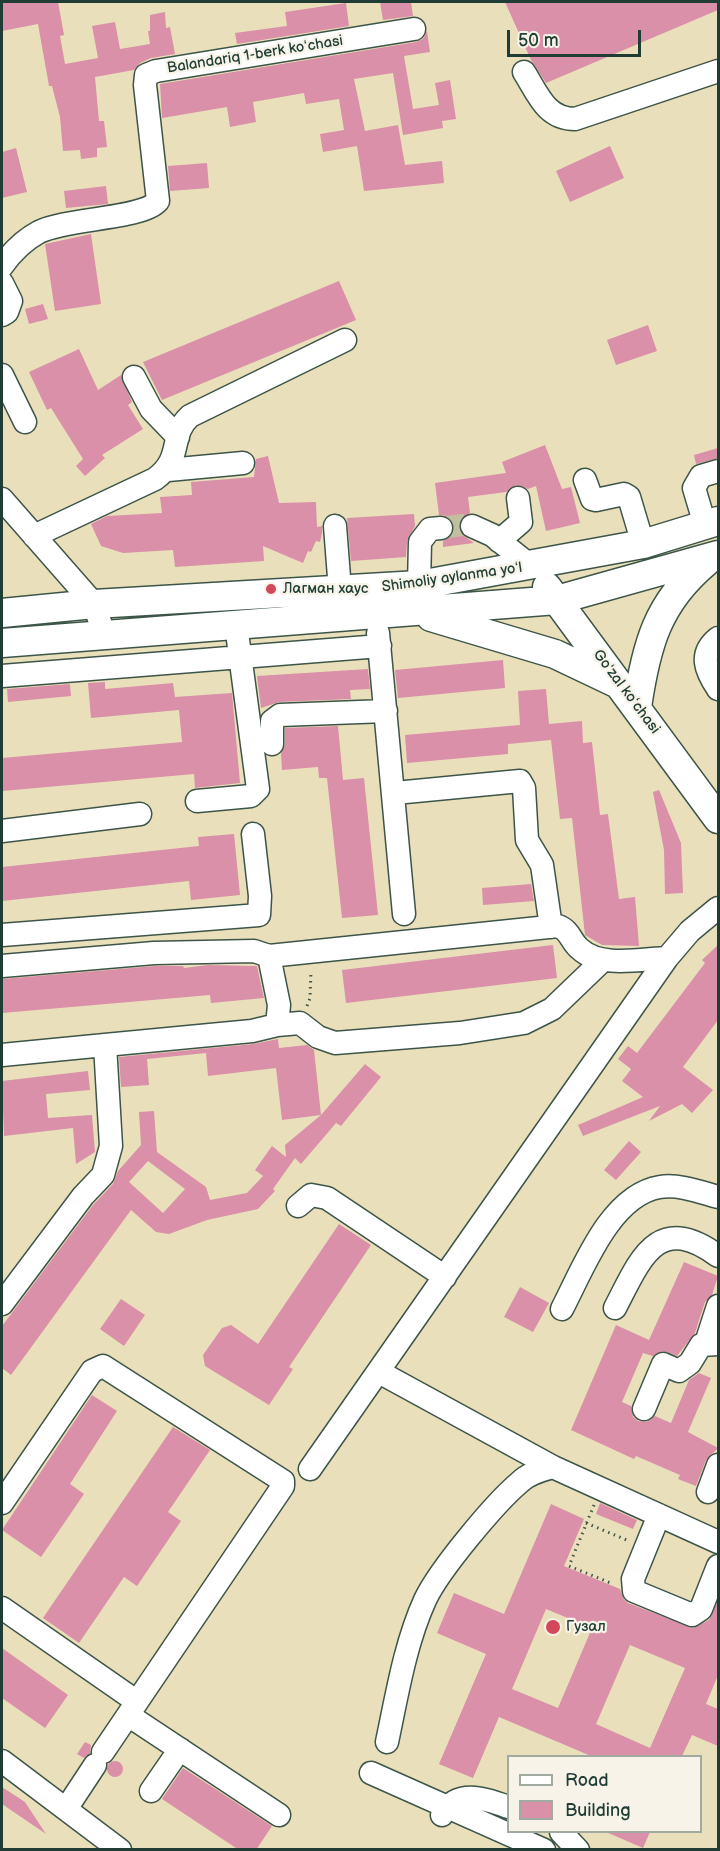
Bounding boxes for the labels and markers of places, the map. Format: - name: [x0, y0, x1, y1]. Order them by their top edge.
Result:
- place label: Лагман хаус: [283, 580, 368, 598]
- marker: Лагман хаус: [264, 582, 278, 596]
- marker: Гузал: [544, 1618, 562, 1636]
- place label: Гузал: [566, 1618, 606, 1636]

